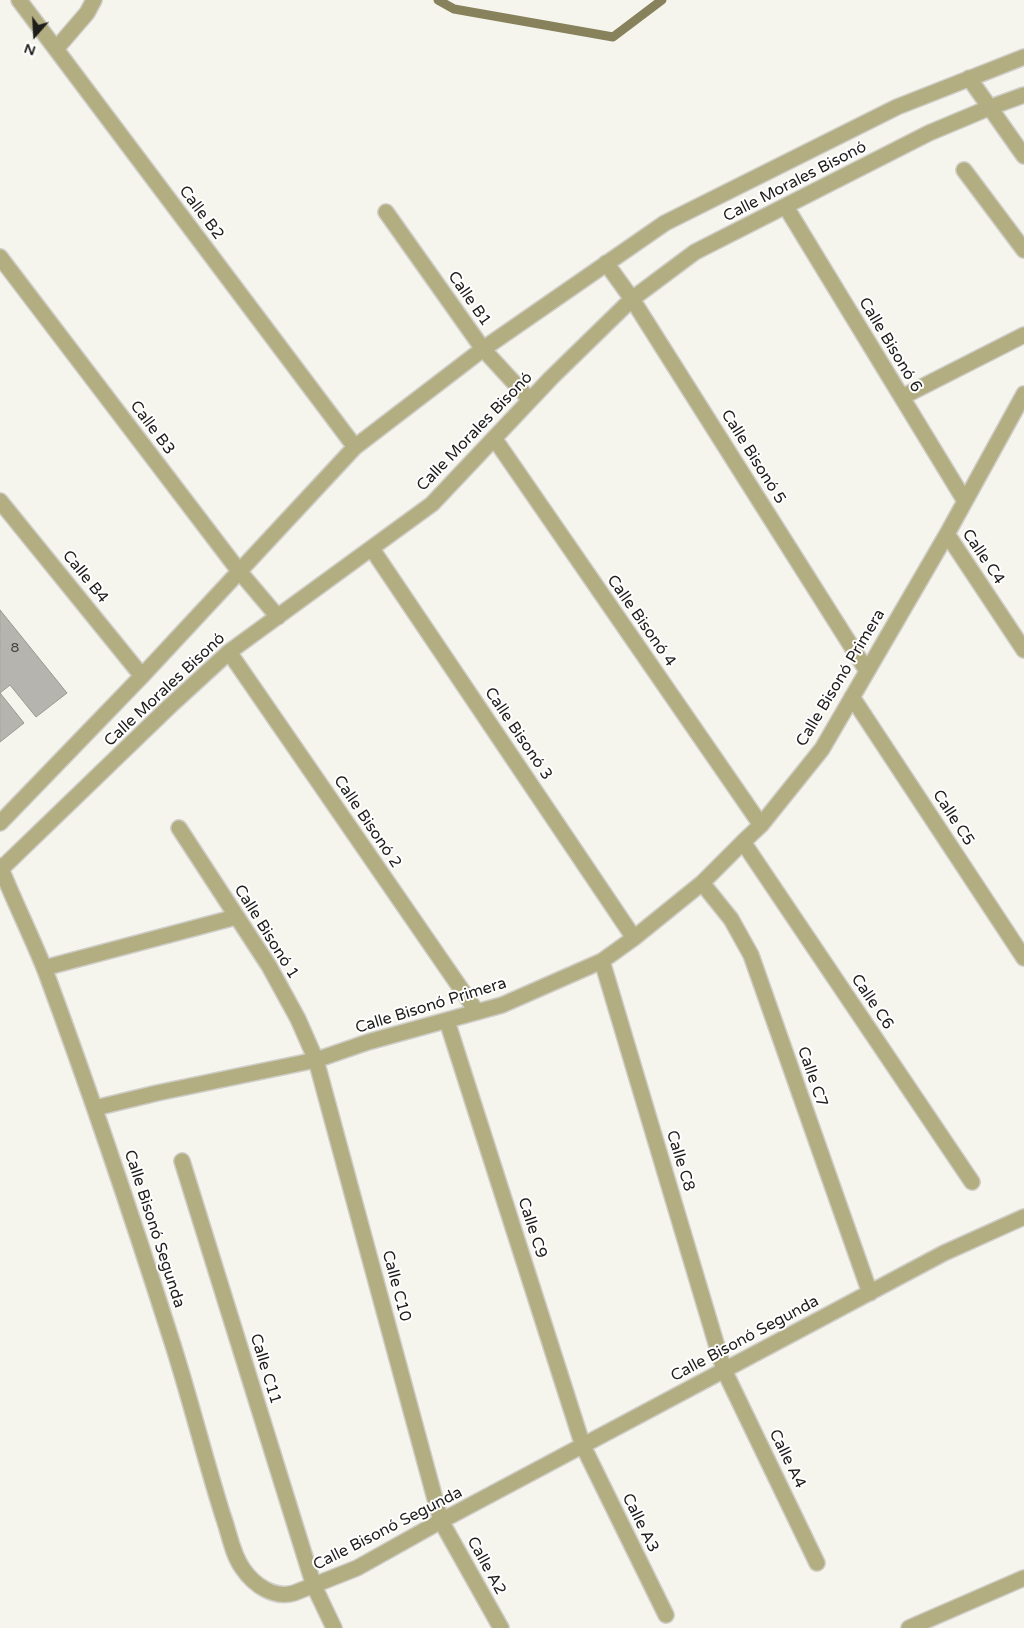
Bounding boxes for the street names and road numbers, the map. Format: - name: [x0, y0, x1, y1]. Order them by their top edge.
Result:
- street label: Calle Morales Bisonó: [720, 138, 870, 226]
- street label: Calle B2: [175, 182, 227, 244]
- street label: Calle B1: [443, 268, 495, 330]
- street label: Calle Bisonó 6: [854, 294, 926, 396]
- street label: Calle Morales Bisonó: [413, 368, 537, 496]
- street label: Calle B3: [126, 397, 178, 459]
- street label: Calle Bisonó 5: [716, 406, 790, 508]
- street label: Calle C4: [958, 526, 1008, 588]
- street label: Calle B4: [58, 547, 112, 607]
- street label: Calle Bisonó 4: [602, 572, 680, 670]
- street label: Calle Bisonó Primera: [792, 606, 890, 750]
- street label: Calle Morales Bisonó: [101, 629, 229, 751]
- street label: Calle Bisonó 3: [480, 684, 556, 784]
- street label: Calle Bisonó 2: [329, 772, 405, 872]
- street label: Calle C5: [928, 787, 978, 849]
- street label: Calle Bisonó 1: [229, 881, 303, 983]
- street label: Calle C6: [847, 971, 897, 1033]
- street label: Calle Bisonó Primera: [353, 974, 509, 1038]
- street label: Calle C7: [793, 1044, 831, 1110]
- street label: Calle C8: [662, 1128, 698, 1194]
- street label: Calle Bisonó Segunda: [119, 1148, 189, 1310]
- street label: Calle C9: [513, 1195, 551, 1261]
- street label: Calle C10: [377, 1248, 415, 1324]
- street label: Calle Bisonó Segunda: [668, 1292, 822, 1386]
- street label: Calle C11: [245, 1332, 285, 1406]
- street label: Calle A4: [765, 1426, 809, 1492]
- street label: Calle Bisonó Segunda: [310, 1483, 466, 1575]
- street label: Calle A3: [618, 1490, 662, 1556]
- street label: Calle A2: [462, 1534, 510, 1598]

